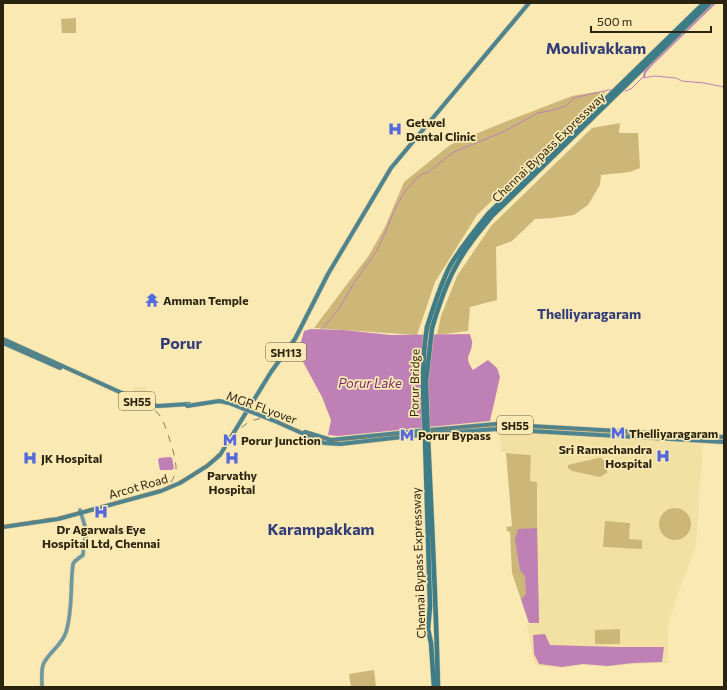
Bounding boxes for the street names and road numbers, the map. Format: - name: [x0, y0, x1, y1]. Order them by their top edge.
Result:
- street label: Chennai Bypass Expressway: [489, 89, 607, 205]
- road number: SH113: [266, 343, 306, 361]
- street label: Porur Bridge: [406, 349, 422, 417]
- street label: MGR FLyover: [225, 388, 299, 426]
- road number: SH55: [119, 392, 155, 410]
- road number: SH55: [497, 416, 533, 434]
- street label: Arcot Road: [107, 471, 169, 501]
- street label: Chennai Bypass Expressway: [408, 487, 428, 639]

